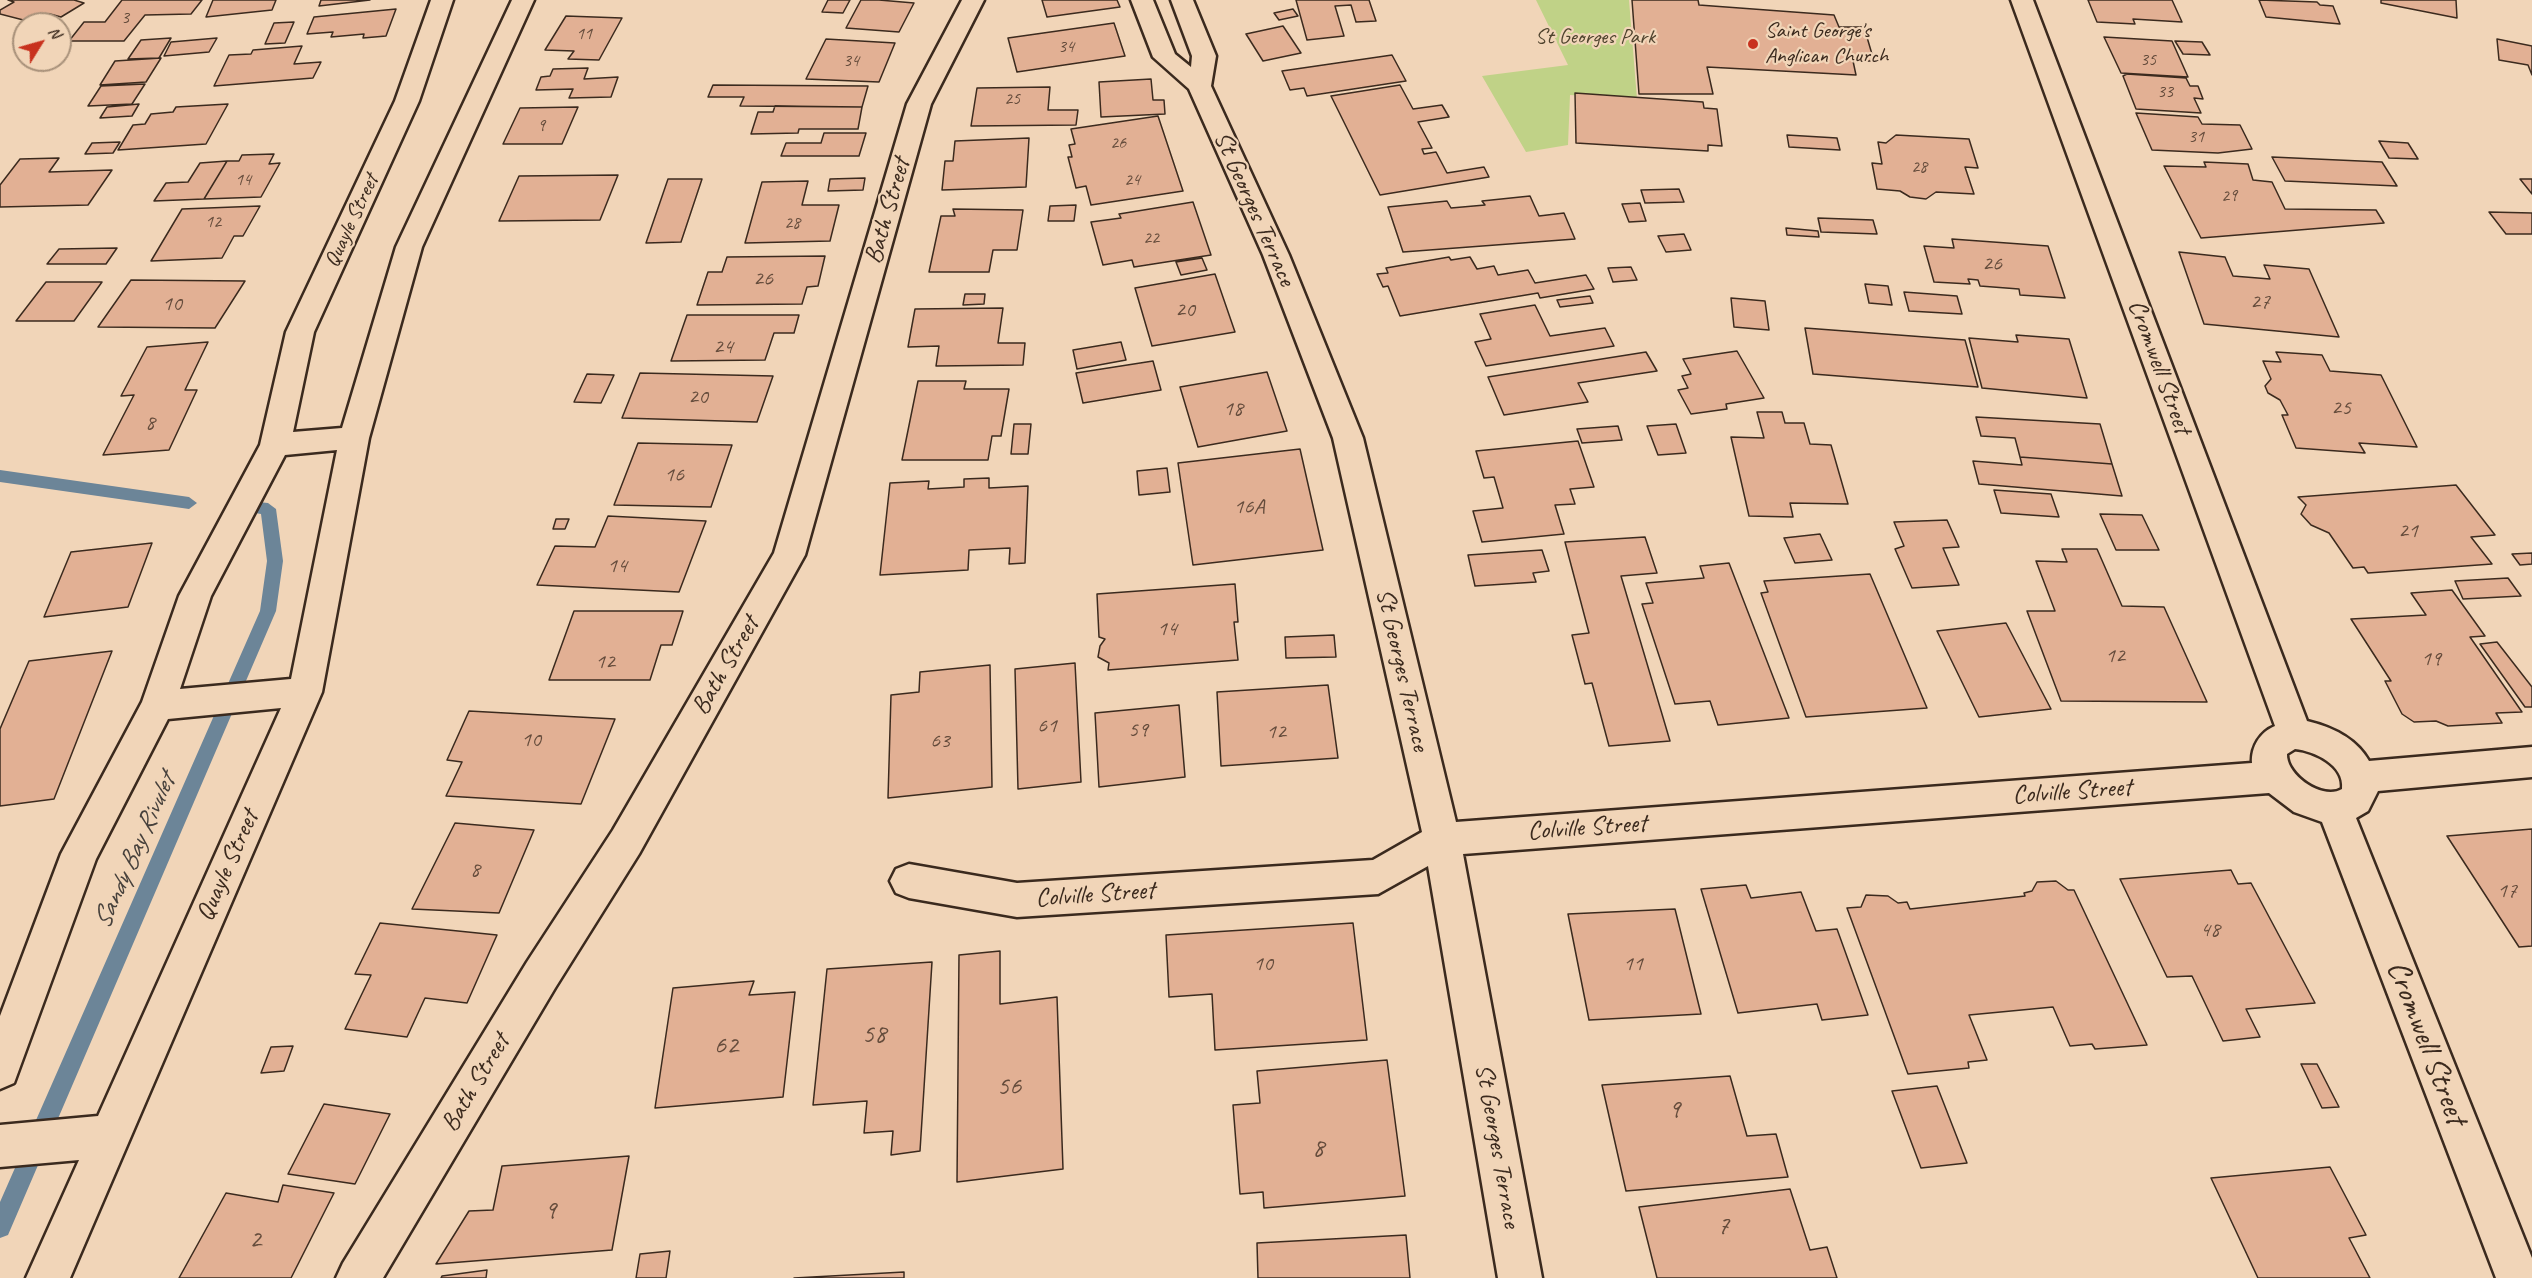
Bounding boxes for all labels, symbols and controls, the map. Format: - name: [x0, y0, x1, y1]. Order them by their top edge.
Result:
- house number: 3: [121, 7, 129, 29]
- north arrow: [12, 12, 72, 72]
- place label: Saint George's Anglican Church: [1765, 18, 1888, 70]
- text: N: [44, 22, 66, 42]
- house number: 11: [576, 23, 592, 45]
- park label: St Georges Park: [1535, 24, 1655, 50]
- house number: 34: [1058, 36, 1074, 58]
- marker: Saint George's Anglican Church: [1746, 37, 1760, 51]
- house number: 35: [2140, 49, 2156, 71]
- house number: 34: [843, 50, 859, 72]
- house number: 33: [2157, 81, 2173, 103]
- house number: 25: [1004, 88, 1020, 110]
- house number: 9: [537, 115, 545, 137]
- house number: 31: [2188, 126, 2204, 148]
- street label: St Georges Terrace: [1206, 127, 1302, 291]
- house number: 26: [1110, 132, 1126, 154]
- street label: Bath Street: [858, 155, 918, 267]
- house number: 28: [1911, 156, 1927, 178]
- house number: 14: [235, 169, 251, 191]
- house number: 24: [1124, 169, 1140, 191]
- street label: Quayle Street: [319, 170, 385, 272]
- house number: 29: [2221, 185, 2237, 207]
- house number: 12: [205, 211, 221, 233]
- house number: 28: [784, 212, 800, 234]
- house number: 22: [1143, 227, 1159, 249]
- house number: 26: [1982, 251, 2002, 277]
- house number: 26: [753, 266, 773, 292]
- house number: 27: [2250, 289, 2270, 315]
- house number: 10: [162, 291, 182, 317]
- street label: Cromwell Street: [2120, 296, 2198, 438]
- house number: 20: [1175, 297, 1195, 323]
- house number: 24: [713, 334, 733, 360]
- house number: 20: [688, 384, 708, 410]
- house number: 25: [2331, 395, 2351, 421]
- house number: 18: [1223, 396, 1243, 422]
- house number: 8: [145, 410, 155, 436]
- house number: 16: [664, 462, 684, 488]
- house number: 16A: [1234, 494, 1264, 520]
- house number: 21: [2398, 518, 2418, 544]
- house number: 14: [607, 553, 627, 579]
- street label: St Georges Terrace: [1368, 586, 1436, 754]
- street label: Bath Street: [685, 611, 767, 721]
- house number: 14: [1157, 616, 1177, 642]
- house number: 12: [2105, 643, 2125, 669]
- house number: 19: [2421, 646, 2441, 672]
- house number: 12: [595, 649, 615, 675]
- house number: 61: [1037, 713, 1057, 739]
- house number: 59: [1128, 717, 1148, 743]
- house number: 12: [1266, 719, 1286, 745]
- house number: 10: [521, 727, 541, 753]
- house number: 63: [930, 728, 950, 754]
- water label: Sandy Bay Rivulet: [87, 770, 183, 934]
- street label: Colville Street: [2011, 772, 2133, 812]
- street label: Quayle Street: [190, 806, 266, 926]
- street label: Colville Street: [1526, 808, 1648, 848]
- house number: 8: [470, 857, 480, 883]
- street label: Colville Street: [1034, 875, 1156, 915]
- house number: 17: [2497, 878, 2517, 904]
- house number: 48: [2200, 917, 2220, 943]
- house number: 10: [1253, 951, 1273, 977]
- house number: 11: [1623, 951, 1643, 977]
- street label: Cromwell Street: [2377, 956, 2475, 1130]
- house number: 58: [862, 1019, 886, 1051]
- street label: Bath Street: [435, 1029, 517, 1137]
- house number: 62: [714, 1030, 738, 1062]
- street label: St Georges Terrace: [1467, 1062, 1527, 1230]
- house number: 56: [997, 1071, 1021, 1103]
- house number: 9: [1668, 1094, 1680, 1126]
- house number: 8: [1312, 1133, 1324, 1165]
- house number: 9: [544, 1195, 556, 1227]
- house number: 7: [1717, 1211, 1729, 1243]
- house number: 2: [249, 1224, 261, 1256]

